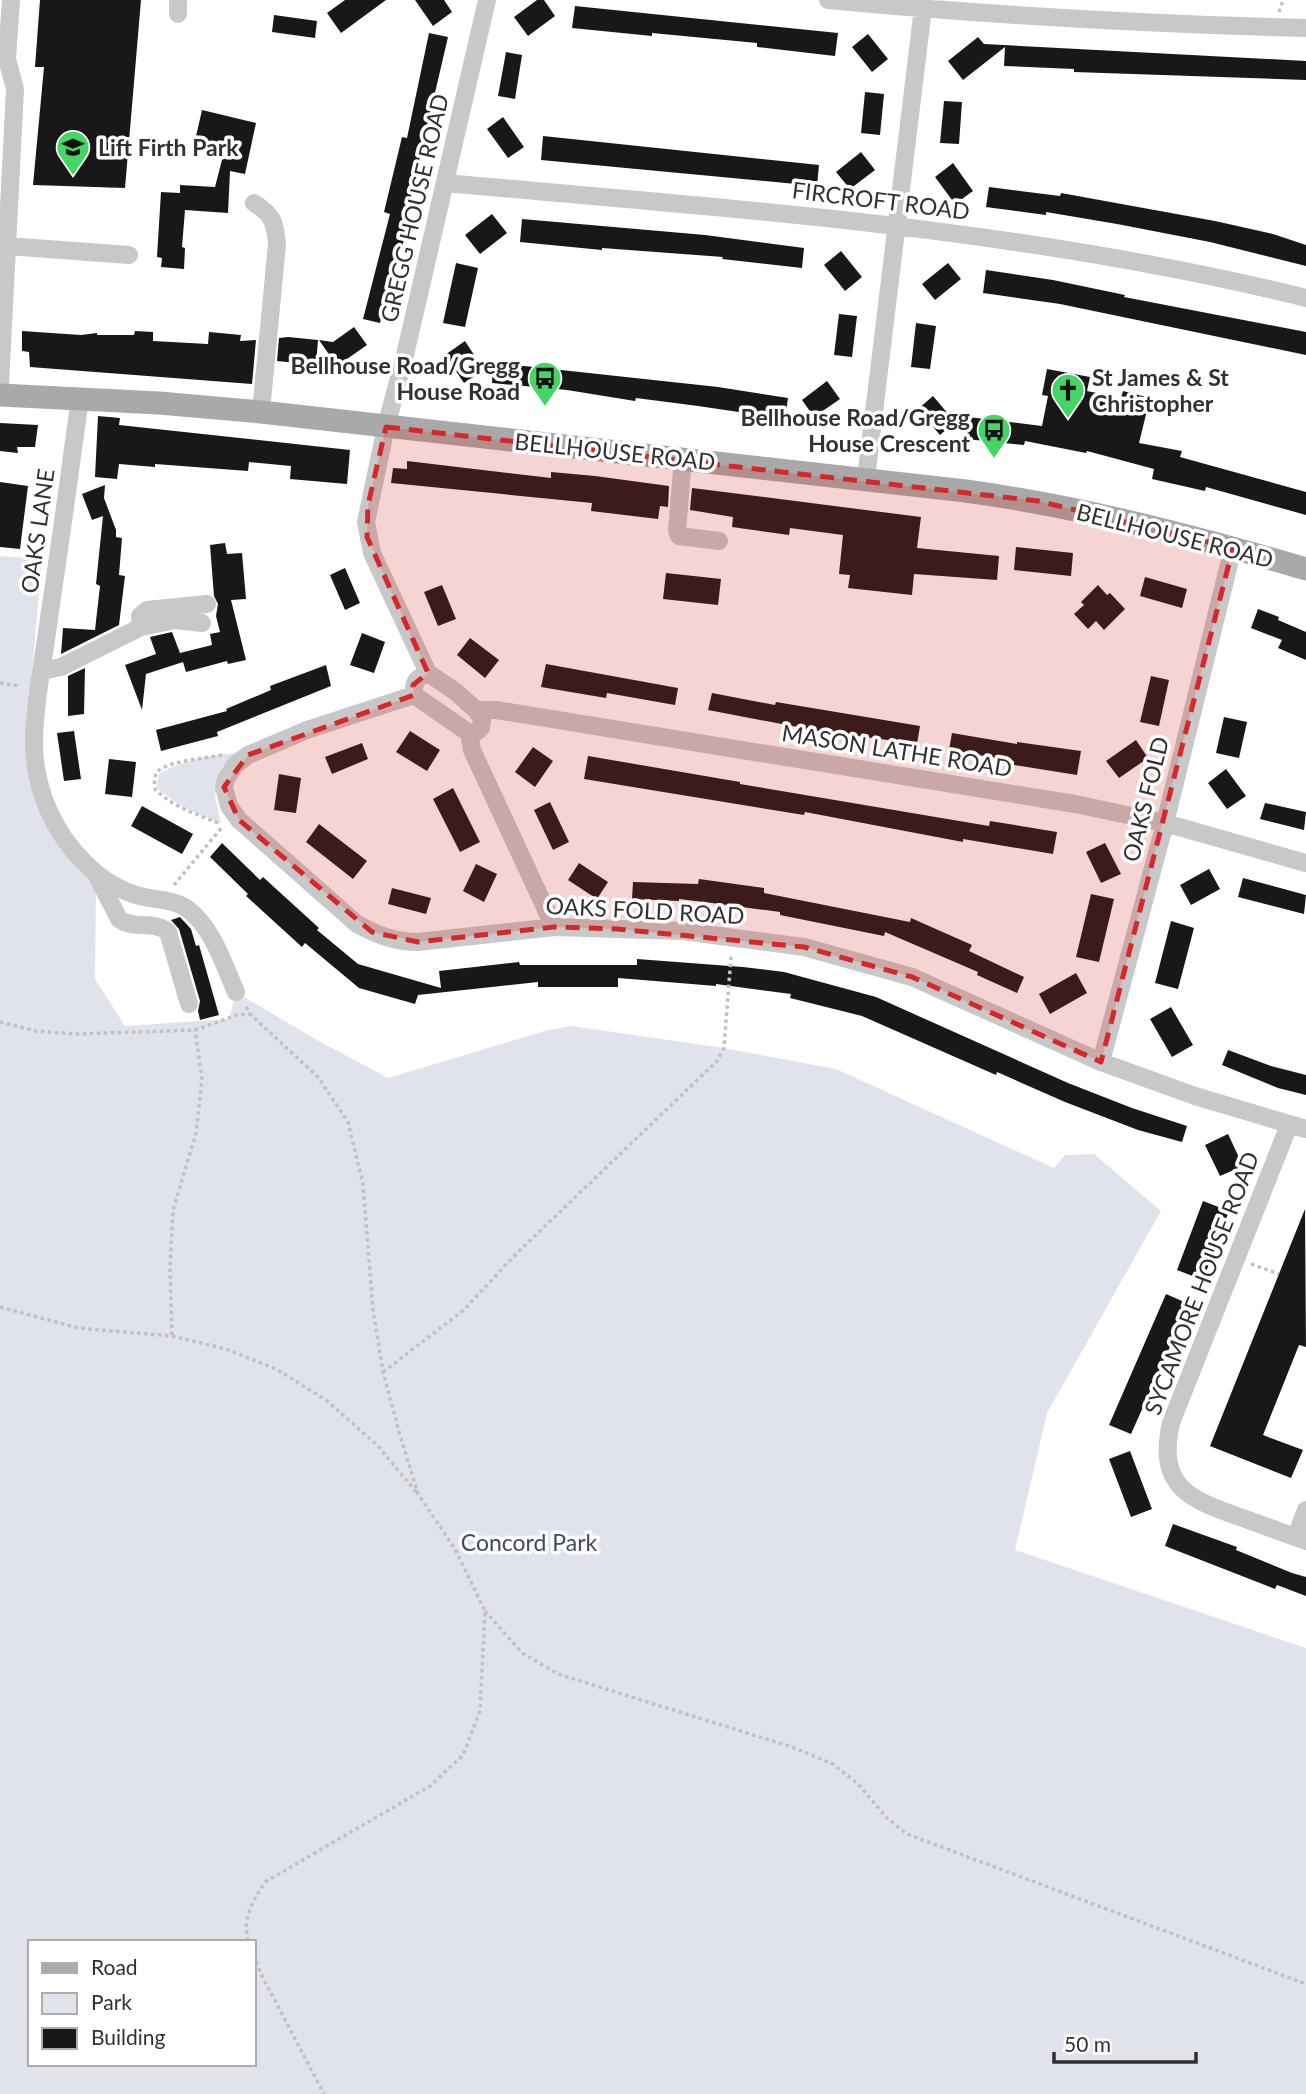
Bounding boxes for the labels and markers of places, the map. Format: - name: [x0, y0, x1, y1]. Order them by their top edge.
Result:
- school or university icon: Lift Firth Park: [54, 128, 92, 177]
- place label: Lift Firth Park: [98, 133, 239, 161]
- place label: Bellhouse Road/Gregg House Road: [290, 351, 520, 405]
- bus stop icon: Bellhouse Road/Gregg House Road: [526, 359, 564, 408]
- place label: St James & St Christopher: [1092, 363, 1229, 417]
- church icon: St James & St Christopher: [1049, 371, 1087, 420]
- place label: Bellhouse Road/Gregg House Crescent: [740, 403, 970, 457]
- bus stop icon: Bellhouse Road/Gregg House Crescent: [975, 411, 1013, 460]

